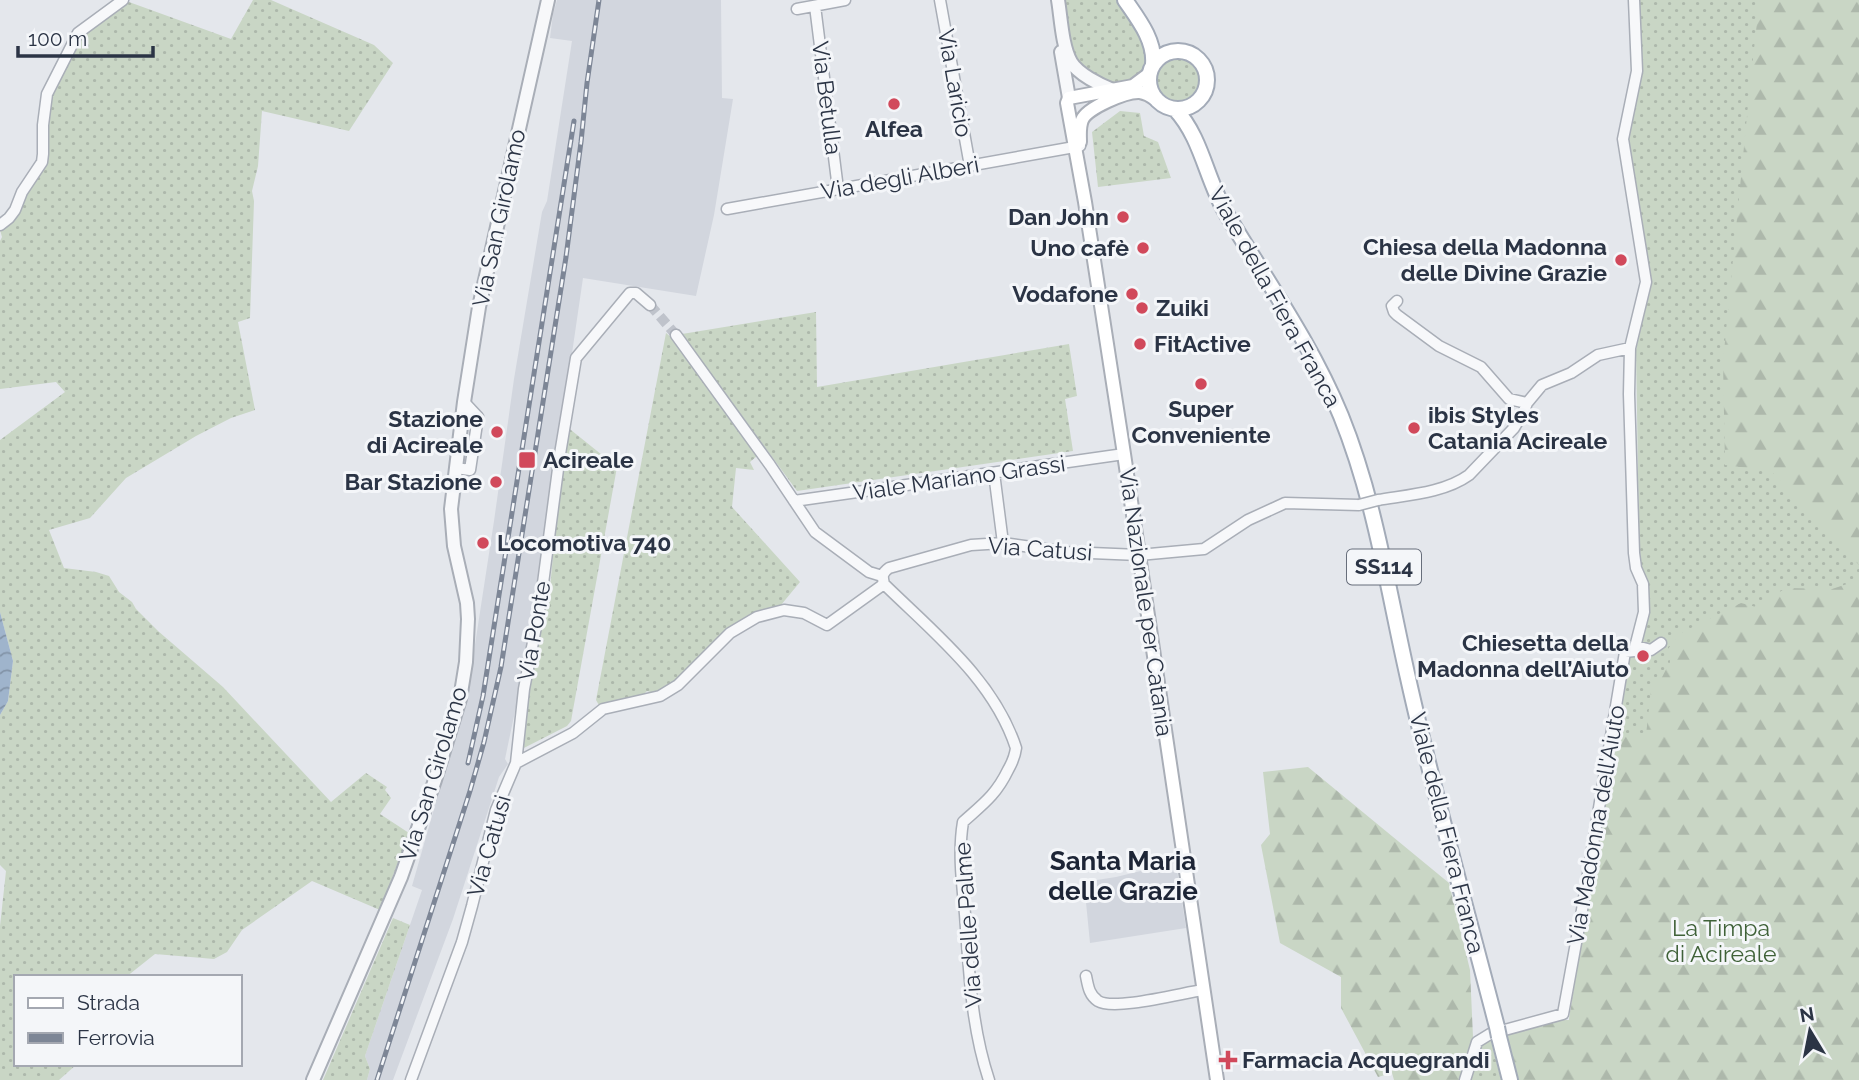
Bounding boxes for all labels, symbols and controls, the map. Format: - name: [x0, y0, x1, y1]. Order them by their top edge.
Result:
- scale bar: [18, 14, 152, 58]
- text: 100 m: [28, 26, 87, 51]
- street label: Via Laricio: [933, 27, 978, 139]
- street label: Via Betulla: [807, 40, 848, 156]
- marker: Alfea: [886, 96, 902, 112]
- place label: Alfea: [865, 115, 923, 142]
- street label: Via San Girolamo: [466, 126, 531, 309]
- street label: Via degli Alberi: [819, 150, 981, 205]
- street label: Viale della Fiera Franca: [1204, 182, 1347, 412]
- place label: Dan John: [1008, 203, 1109, 230]
- marker: Dan John: [1115, 209, 1131, 225]
- place label: Chiesa della Madonna delle Divine Grazie: [1363, 233, 1607, 286]
- place label: Uno cafè: [1030, 234, 1129, 261]
- marker: Uno cafè: [1135, 240, 1151, 256]
- marker: Chiesa della Madonna delle Divine Grazie: [1613, 252, 1629, 268]
- place label: Vodafone: [1012, 280, 1118, 307]
- marker: Vodafone: [1124, 286, 1140, 302]
- place label: Zuiki: [1156, 294, 1209, 321]
- marker: Zuiki: [1134, 300, 1150, 316]
- place label: FitActive: [1154, 330, 1251, 357]
- marker: FitActive: [1132, 336, 1148, 352]
- marker: Super Conveniente: [1193, 376, 1209, 392]
- place label: Super Conveniente: [1131, 395, 1271, 448]
- place label: ibis Styles Catania Acireale: [1428, 401, 1608, 454]
- place label: Stazione di Acireale: [367, 405, 483, 458]
- marker: ibis Styles Catania Acireale: [1406, 420, 1422, 436]
- marker: Stazione di Acireale: [489, 424, 505, 440]
- place label: Acireale: [543, 446, 634, 473]
- street label: Viale Mariano Grassi: [851, 449, 1067, 506]
- marker: Acireale: [517, 450, 537, 470]
- street label: Via Nazionale per Catania: [1114, 466, 1179, 738]
- place label: Bar Stazione: [345, 468, 482, 495]
- marker: Bar Stazione: [488, 474, 504, 490]
- place label: Locomotiva 740: [497, 529, 671, 556]
- street label: Via Catusi: [987, 531, 1093, 566]
- marker: Locomotiva 740: [475, 535, 491, 551]
- road number: SS114: [1347, 550, 1421, 584]
- street label: Via Ponte: [511, 579, 556, 683]
- place label: Chiesetta della Madonna dell’Aiuto: [1417, 629, 1629, 682]
- marker: Chiesetta della Madonna dell’Aiuto: [1635, 648, 1651, 664]
- street label: Via San Girolamo: [393, 683, 472, 864]
- street label: Via Madonna dell'Aiuto: [1561, 703, 1630, 947]
- street label: Viale della Fiera Franca: [1404, 709, 1491, 956]
- street label: Via Catusi: [461, 792, 516, 900]
- street label: Via delle Palme: [948, 841, 987, 1009]
- district label: Santa Maria delle Grazie: [1048, 846, 1198, 906]
- park label: La Timpa di Acireale: [1666, 914, 1776, 967]
- legend: [14, 975, 242, 1066]
- text: Strada: [77, 990, 140, 1015]
- north arrow: [1775, 996, 1845, 1066]
- text: N: [1798, 1002, 1816, 1026]
- text: Ferrovia: [77, 1025, 155, 1050]
- place label: Farmacia Acquegrandi: [1242, 1046, 1490, 1073]
- marker: Farmacia Acquegrandi: [1220, 1052, 1236, 1068]

